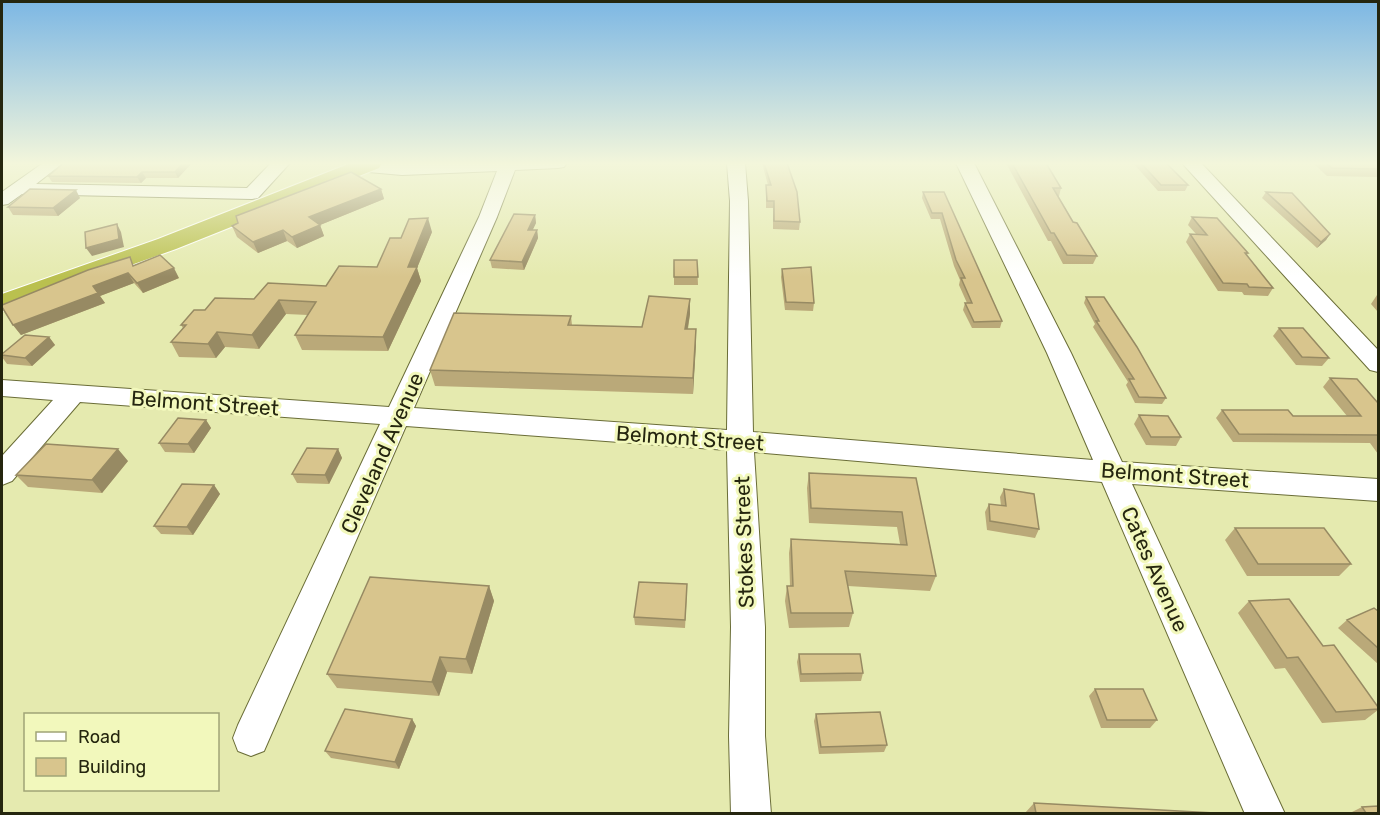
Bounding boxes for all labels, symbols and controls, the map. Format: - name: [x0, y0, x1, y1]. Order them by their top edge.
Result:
- street label: Cleveland Avenue: [335, 369, 429, 537]
- street label: Belmont Street: [130, 385, 280, 421]
- street label: Belmont Street: [615, 420, 765, 456]
- street label: Belmont Street: [1100, 457, 1250, 493]
- street label: Stokes Street: [729, 476, 759, 608]
- street label: Cates Avenue: [1116, 503, 1194, 635]
- legend: [24, 713, 219, 791]
- text: Road: [78, 726, 121, 748]
- text: Building: [78, 756, 146, 778]

